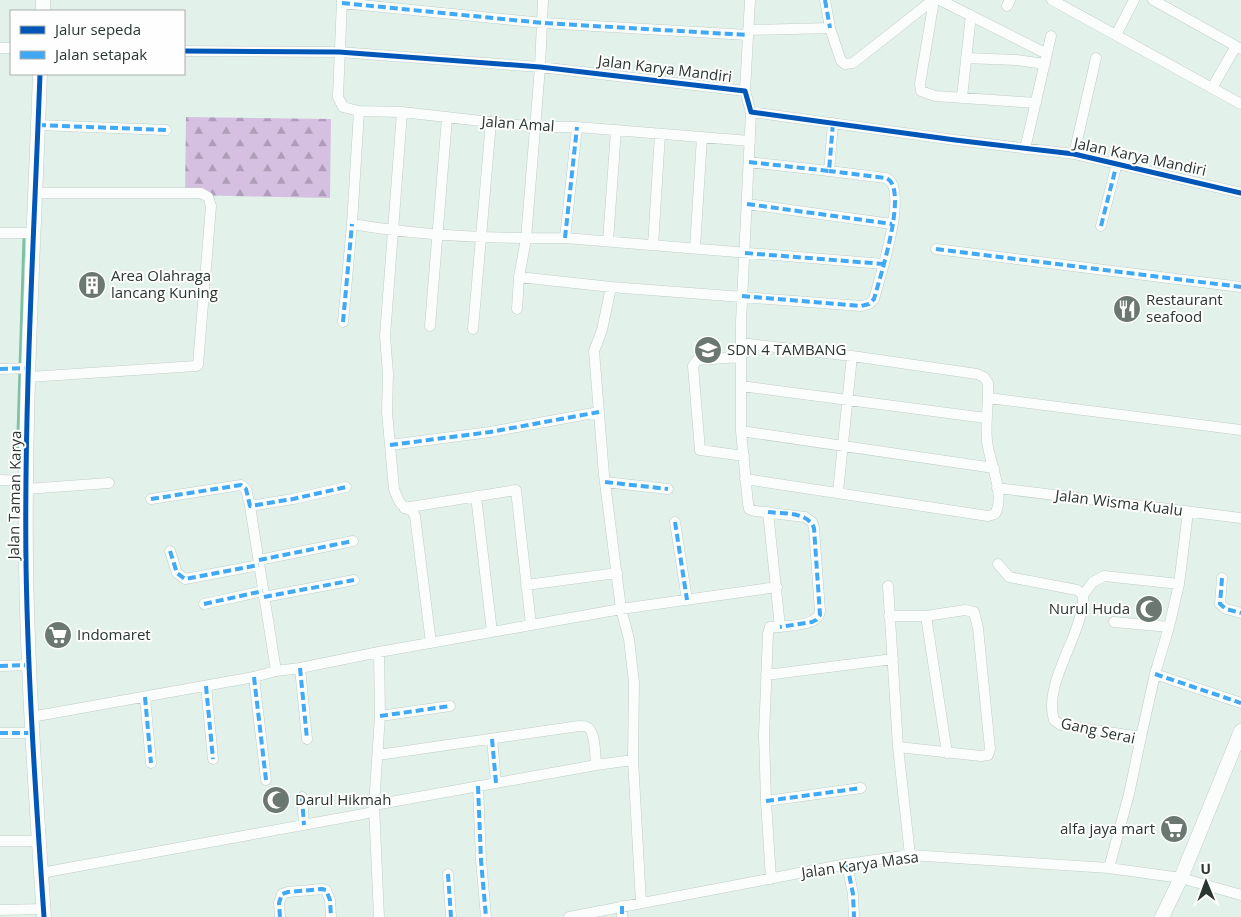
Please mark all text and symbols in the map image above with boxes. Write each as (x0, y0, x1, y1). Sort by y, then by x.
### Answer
legend (10, 10, 185, 75)
text: Jalur sepeda (53, 19, 141, 39)
text: Jalan setapak (53, 44, 147, 64)
street label: Jalan Karya Mandiri (595, 50, 733, 86)
street label: Jalan Amal (479, 110, 555, 136)
street label: Jalan Karya Mandiri (1070, 132, 1208, 180)
place label: Area Olahraga lancang Kuning (111, 265, 218, 302)
building icon: Area Olahraga lancang Kuning (77, 270, 107, 300)
place label: Restaurant seafood (1146, 289, 1223, 326)
restaurant icon: Restaurant seafood (1112, 294, 1142, 324)
school or university icon: SDN 4 TAMBANG (693, 335, 723, 365)
place label: SDN 4 TAMBANG (727, 339, 846, 359)
street label: Jalan Taman Karya (3, 430, 25, 562)
street label: Jalan Wisma Kualu (1052, 484, 1184, 520)
mosque icon: Nurul Huda (1134, 594, 1164, 624)
place label: Nurul Huda (1049, 598, 1130, 618)
supermarket icon: Indomaret (43, 620, 73, 650)
place label: Indomaret (77, 624, 151, 644)
street label: Gang Serai (1059, 712, 1137, 748)
mosque icon: Darul Hikmah (261, 785, 291, 815)
place label: Darul Hikmah (295, 789, 391, 809)
supermarket icon: alfa jaya mart (1159, 814, 1189, 844)
place label: alfa jaya mart (1060, 818, 1155, 838)
street label: Jalan Karya Masa (798, 846, 920, 882)
north arrow (1181, 857, 1231, 907)
text: U (1200, 859, 1211, 878)

